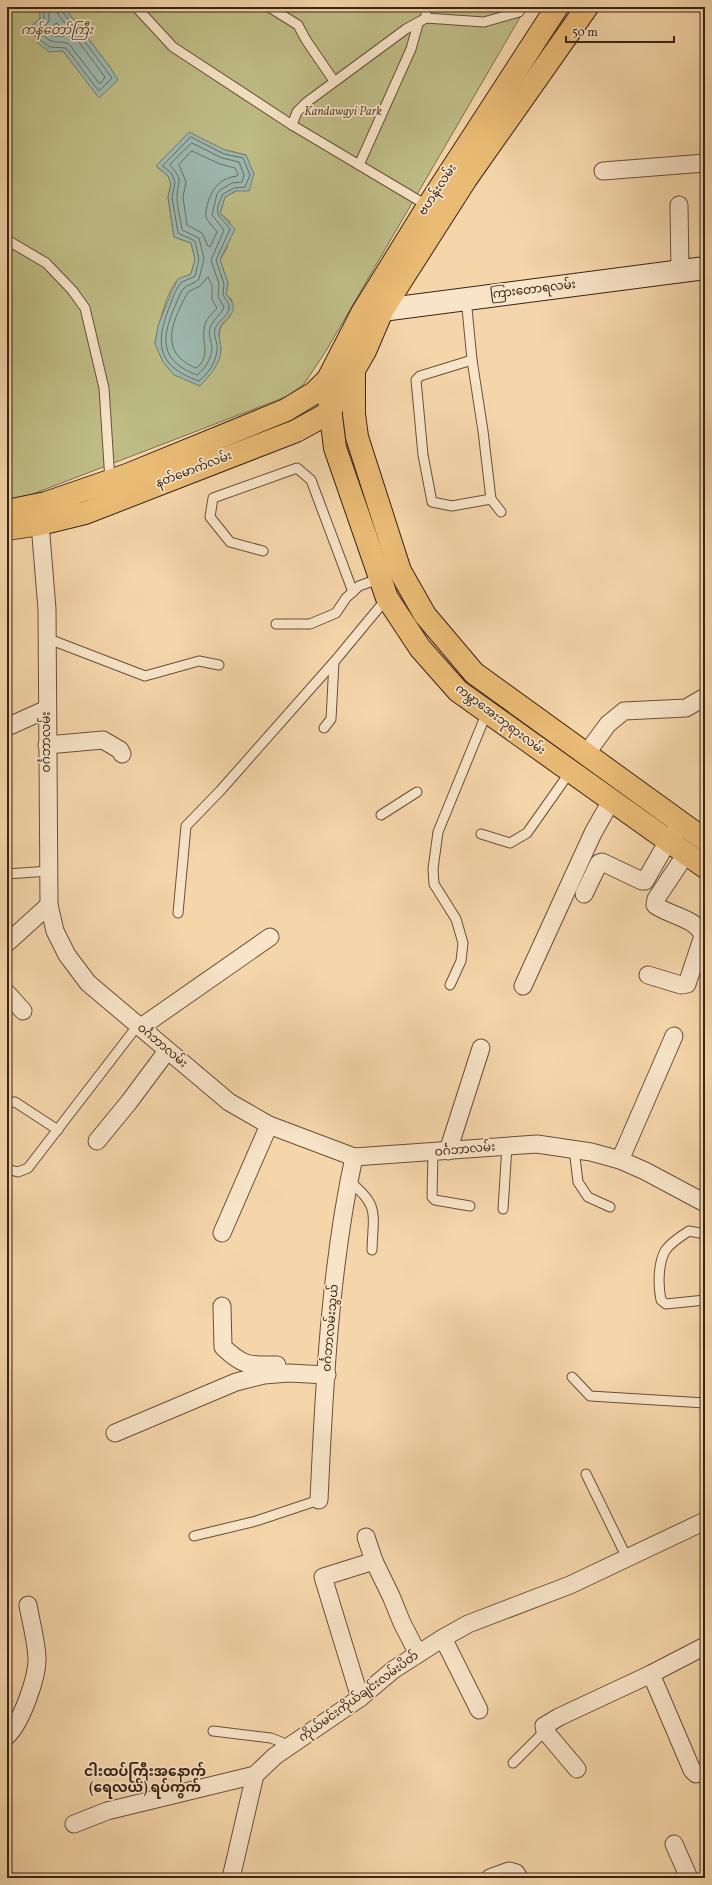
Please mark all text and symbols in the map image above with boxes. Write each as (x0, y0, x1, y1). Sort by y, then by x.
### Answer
scale bar (566, 18, 674, 44)
water label: ကန်တော်ကြီး (21, 20, 95, 41)
text: 50 m (572, 25, 598, 41)
park label: Kandawgyi Park (304, 104, 382, 120)
street label: ဗဟန်းလမ်း (414, 160, 461, 219)
street label: ကြားတောရလမ်း (489, 275, 577, 304)
street label: နတ်မောက်လမ်း (153, 446, 235, 493)
street label: ကမ္ဘာအေးဘုရားလမ်း (451, 679, 549, 760)
street label: ဝင်္ဂဘာလမ်း (37, 712, 55, 772)
street label: ဝင်္ဂဘာလမ်း (134, 1019, 192, 1072)
street label: ဝင်္ဂဘာလမ်း (434, 1137, 496, 1161)
street label: ဝင်္ဂဘာလမ်းသွယ် (317, 1283, 344, 1373)
street label: ကိုယ်မင်းကိုယ်ချင်းလမ်းပိတ် (295, 1646, 423, 1747)
district label: ငါးထပ်ကြီးအနောက် (ရေလယ်) ရပ်ကွက် (84, 1761, 206, 1799)

